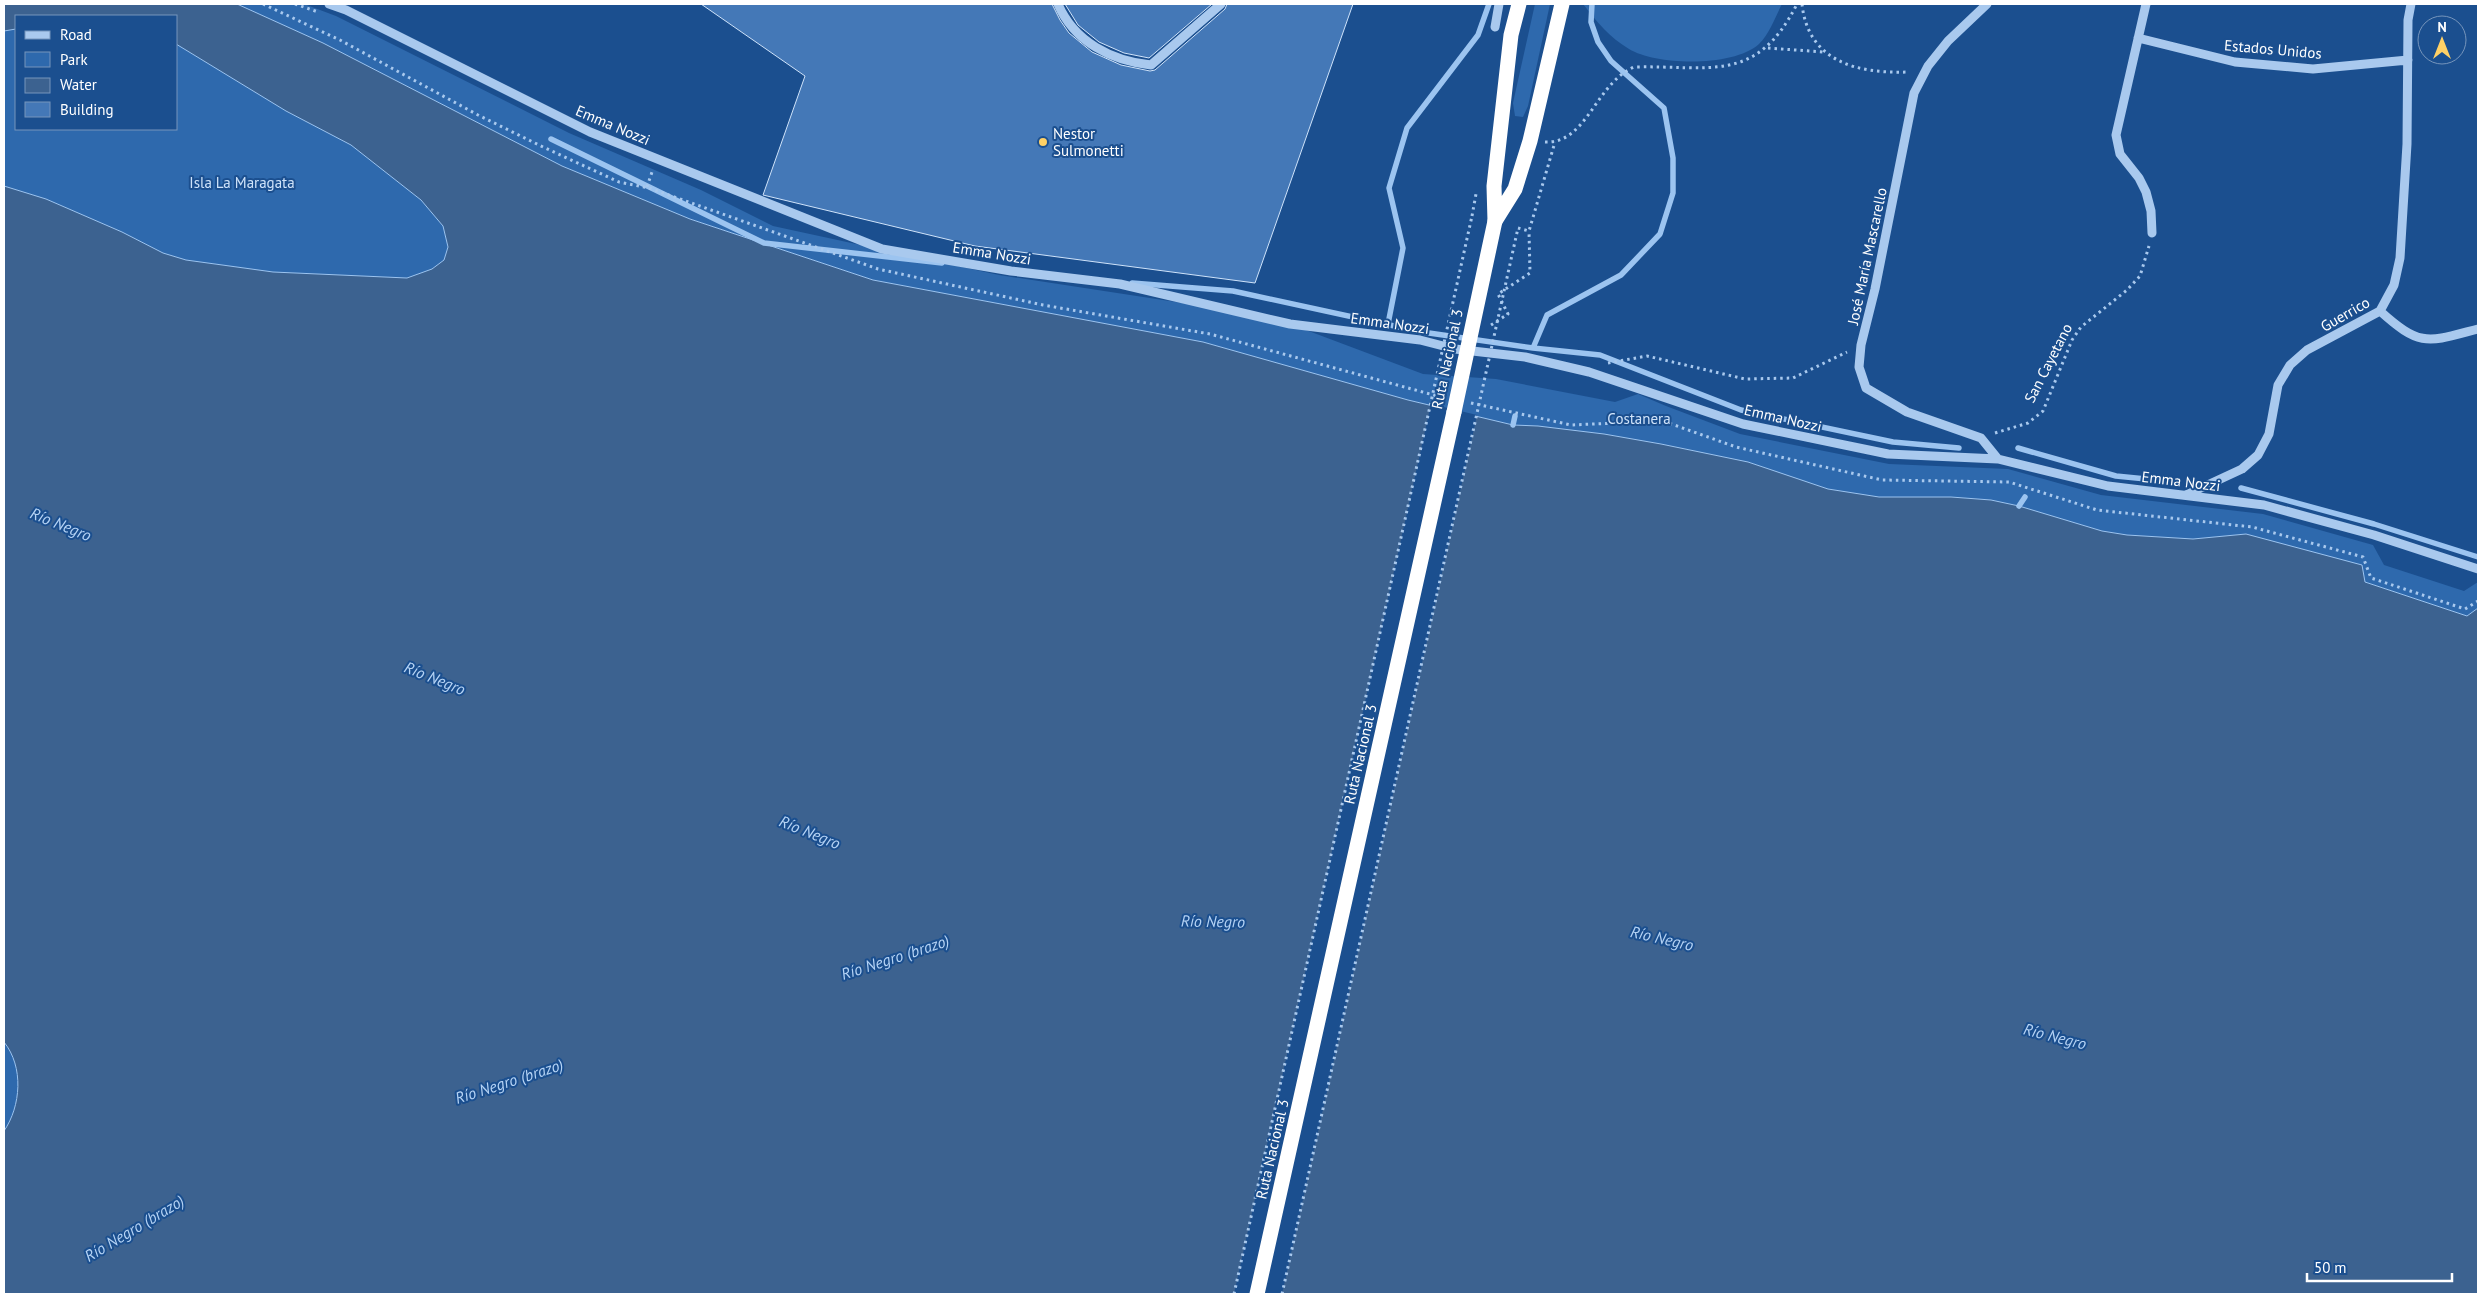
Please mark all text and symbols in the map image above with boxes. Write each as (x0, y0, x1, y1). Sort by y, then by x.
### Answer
legend (15, 15, 178, 130)
north arrow (2417, 15, 2467, 65)
text: N (2437, 18, 2447, 36)
text: Road (60, 25, 92, 44)
street label: Estados Unidos (2223, 35, 2323, 63)
text: Park (60, 50, 88, 69)
text: Water (60, 75, 97, 94)
text: Building (60, 100, 114, 119)
street label: Emma Nozzi (573, 101, 653, 149)
place label: Nestor Sulmonetti (1053, 124, 1124, 160)
marker: Nestor Sulmonetti (1037, 136, 1049, 148)
park label: Isla La Maragata (189, 173, 295, 192)
street label: José María Mascarello (1843, 186, 1891, 327)
street label: Emma Nozzi (951, 237, 1033, 269)
street label: Guerrico (2317, 292, 2373, 336)
street label: Ruta Nacional 3 (1427, 307, 1467, 411)
street label: Emma Nozzi (1349, 308, 1431, 338)
street label: San Cayetano (2020, 320, 2076, 406)
street label: Emma Nozzi (1742, 400, 1824, 436)
park label: Costanera (1607, 409, 1671, 428)
street label: Emma Nozzi (2141, 467, 2221, 495)
water label: Río Negro (27, 503, 95, 545)
water label: Río Negro (401, 657, 469, 699)
street label: Ruta Nacional 3 (1339, 702, 1381, 806)
water label: Río Negro (776, 811, 844, 853)
water label: Río Negro (1181, 910, 1245, 932)
water label: Río Negro (1628, 921, 1696, 955)
water label: Río Negro (brazo) (838, 930, 952, 984)
water label: Río Negro (2021, 1019, 2089, 1053)
water label: Río Negro (brazo) (452, 1054, 566, 1108)
street label: Ruta Nacional 3 (1251, 1097, 1293, 1201)
water label: Río Negro (brazo) (81, 1190, 187, 1266)
scale bar (2307, 1250, 2452, 1282)
text: 50 m (2314, 1258, 2347, 1277)

